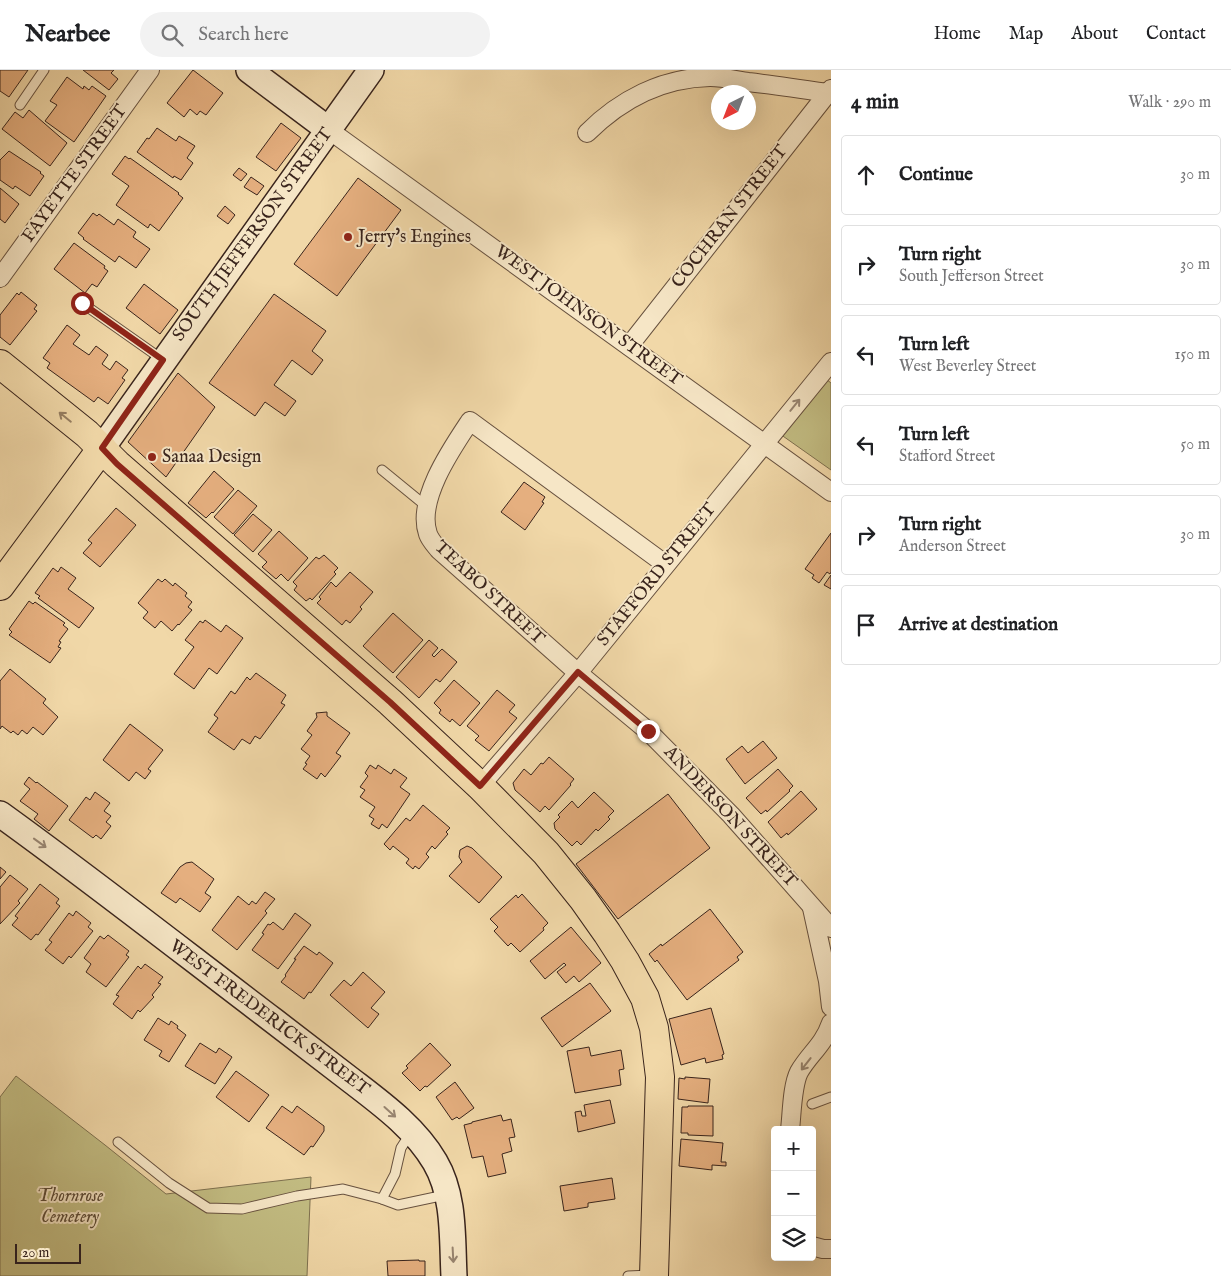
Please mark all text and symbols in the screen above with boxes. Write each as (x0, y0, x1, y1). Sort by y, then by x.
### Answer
search box (140, 12, 490, 57)
text: Nearbee (25, 19, 110, 50)
icon: search (158, 21, 186, 49)
text: Search here (198, 23, 289, 47)
text: Home (934, 23, 981, 46)
text: Map (1009, 23, 1043, 46)
text: About (1071, 23, 1118, 46)
text: Contact (1146, 23, 1206, 46)
north arrow (711, 85, 756, 130)
text: 4 min (851, 89, 899, 116)
text: Walk · 290 m (1128, 93, 1211, 113)
street label: FAYETTE STREET (17, 101, 133, 247)
street label: SOUTH JEFFERSON STREET (168, 124, 338, 346)
street label: COCHRAN STREET (667, 141, 793, 293)
icon: ahead (852, 161, 880, 189)
text: Continue (899, 163, 973, 187)
text: 30 m (1180, 165, 1210, 185)
place label: Jerry's Engines (356, 226, 471, 249)
marker: Jerry's Engines (342, 231, 354, 243)
street label: WEST JOHNSON STREET (490, 240, 686, 392)
text: Turn right (899, 243, 981, 267)
icon: right (852, 251, 880, 279)
text: 30 m (1180, 255, 1210, 275)
text: South Jefferson Street (899, 267, 1044, 287)
route start (71, 292, 94, 315)
text: Turn left (899, 333, 970, 357)
icon: left (852, 341, 880, 369)
text: 150 m (1175, 345, 1210, 365)
text: West Beverley Street (899, 357, 1036, 377)
one-way arrow (790, 399, 801, 412)
one-way arrow (59, 411, 72, 422)
text: Turn left (899, 423, 970, 447)
icon: left (852, 431, 880, 459)
text: 50 m (1181, 435, 1210, 455)
place label: Sanaa Design (162, 446, 262, 469)
text: Stafford Street (899, 447, 995, 467)
marker: Sanaa Design (146, 451, 158, 463)
street label: STAFFORD STREET (592, 499, 722, 651)
text: Turn right (899, 513, 981, 537)
icon: right (852, 521, 880, 549)
text: 30 m (1180, 525, 1210, 545)
street label: TEABO STREET (429, 536, 549, 650)
text: Anderson Street (899, 537, 1006, 557)
icon: arrive (852, 611, 880, 639)
text: Arrive at destination (899, 613, 1058, 637)
route end (637, 720, 660, 743)
street label: ANDERSON STREET (658, 741, 802, 893)
one-way arrow (32, 838, 46, 848)
street label: WEST FREDERICK STREET (164, 935, 374, 1101)
one-way arrow (800, 1057, 811, 1070)
one-way arrow (384, 1107, 397, 1118)
map controls (771, 1126, 816, 1261)
button: + (771, 1126, 816, 1171)
button: − (771, 1171, 816, 1216)
park label: Thornrose Cemetery (37, 1185, 103, 1229)
button: layers (771, 1216, 816, 1261)
scale bar (15, 1241, 81, 1264)
text: 20 m (22, 1244, 49, 1262)
one-way arrow (448, 1246, 457, 1262)

